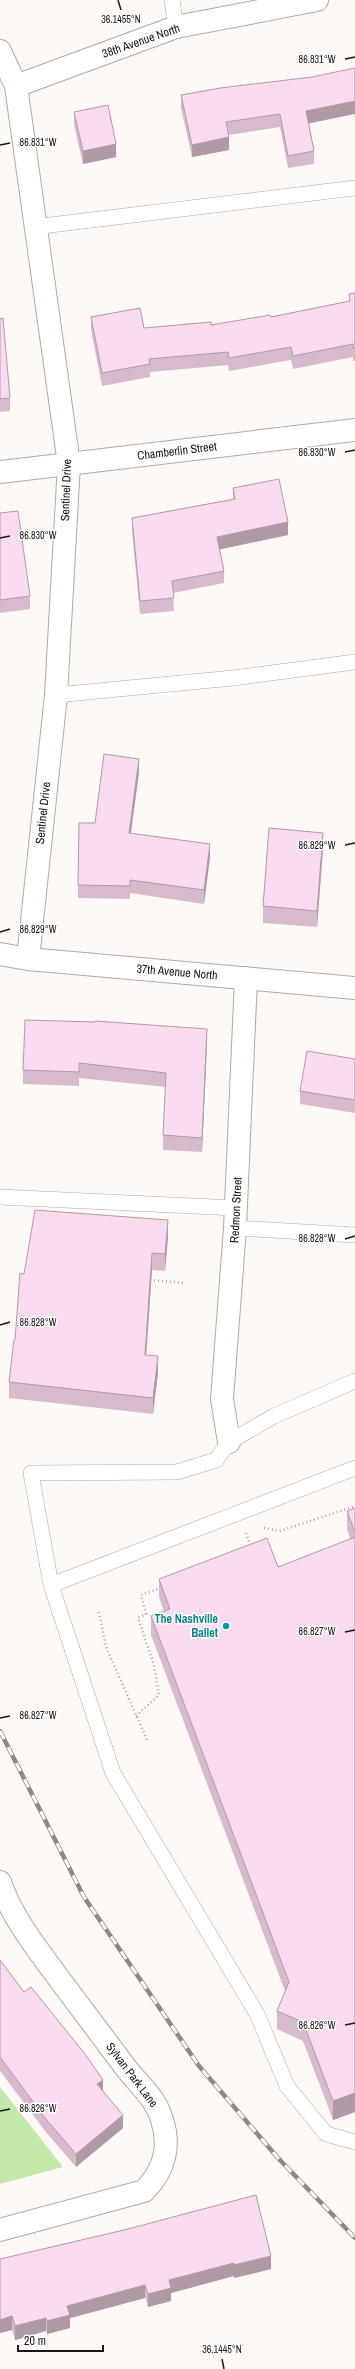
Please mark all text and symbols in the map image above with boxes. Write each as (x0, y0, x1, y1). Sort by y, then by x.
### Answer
text: 36.1455°N (101, 13, 141, 26)
street label: 38th Avenue North (100, 20, 182, 62)
text: 86.831°W (299, 53, 336, 66)
text: 86.831°W (20, 136, 57, 149)
street label: Chamberlin Street (136, 438, 218, 464)
text: 86.830°W (299, 446, 336, 459)
street label: Sentinel Drive (57, 459, 75, 521)
text: 86.830°W (20, 529, 57, 542)
street label: Sentinel Drive (32, 781, 54, 845)
text: 86.829°W (299, 839, 336, 852)
text: 86.829°W (20, 923, 57, 936)
street label: 37th Avenue North (136, 960, 218, 984)
street label: Redmon Street (226, 1176, 246, 1243)
text: 86.828°W (299, 1232, 336, 1245)
text: 86.828°W (20, 1316, 57, 1329)
place label: The Nashville Ballet (155, 1611, 219, 1641)
marker: The Nashville Ballet (221, 1621, 231, 1631)
text: 86.827°W (299, 1625, 336, 1638)
text: 86.827°W (20, 1709, 57, 1722)
text: 86.826°W (299, 2019, 336, 2032)
street label: Sylvan Park Lane (102, 2039, 162, 2111)
text: 86.826°W (20, 2102, 57, 2115)
scale bar (18, 2327, 103, 2353)
text: 20 m (24, 2333, 46, 2349)
text: 36.1445°N (202, 2343, 242, 2356)

